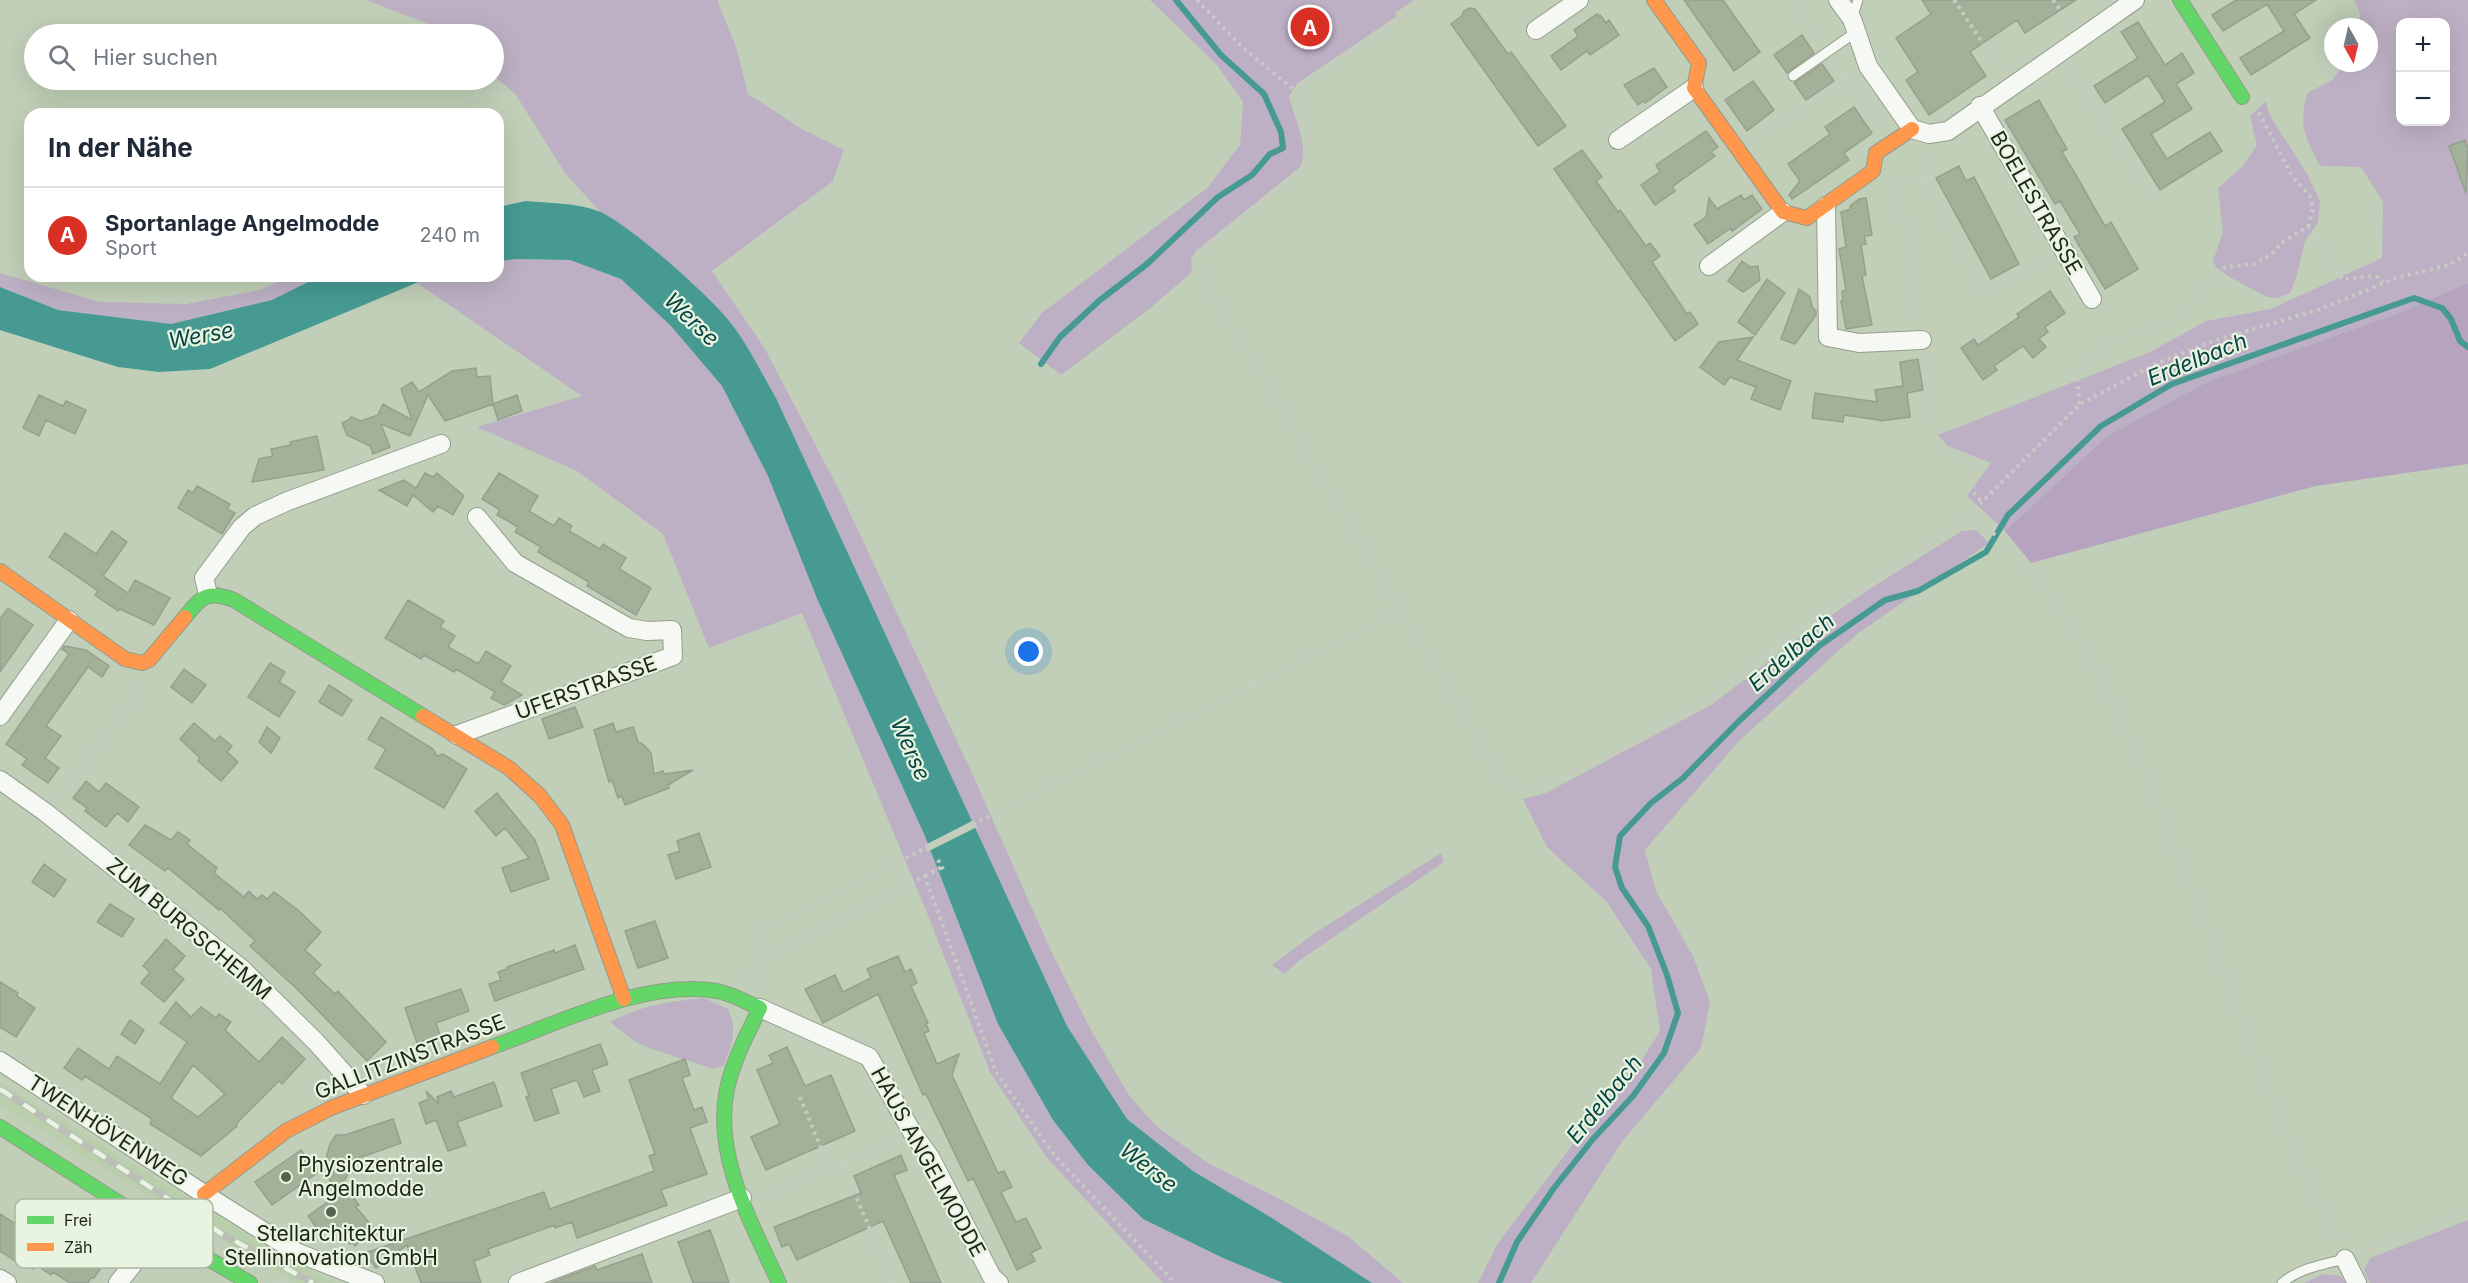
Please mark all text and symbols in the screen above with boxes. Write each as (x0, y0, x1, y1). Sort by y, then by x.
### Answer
pin: A (1290, 4, 1330, 50)
north arrow (2324, 18, 2378, 72)
map controls (2396, 18, 2450, 126)
button: + (2396, 18, 2450, 72)
search box (24, 24, 504, 90)
icon: search (45, 41, 78, 74)
text: Hier suchen (93, 44, 218, 70)
button: − (2396, 72, 2450, 126)
street label: BOELESTRASSE (1985, 127, 2088, 279)
text: In der Nähe (48, 132, 193, 163)
text: Sportanlage Angelmodde (105, 210, 379, 236)
text: A (60, 223, 75, 247)
text: 240 m (419, 223, 480, 247)
text: Sport (105, 236, 156, 260)
water label: Werse (659, 287, 725, 351)
water label: Werse (166, 316, 236, 354)
water label: Erdelbach (2143, 327, 2251, 391)
water label: Erdelbach (1743, 608, 1839, 696)
your location (1014, 637, 1043, 666)
street label: UFERSTRASSE (512, 650, 660, 725)
water label: Werse (886, 714, 936, 784)
street label: ZUM BURGSCHEMM (102, 852, 277, 1005)
street label: GALLITZINSTRASSE (311, 1009, 509, 1104)
water label: Erdelbach (1561, 1050, 1647, 1148)
street label: HAUS ANGELMODDE (866, 1062, 991, 1261)
street label: TWENHÖVENWEG (24, 1070, 193, 1192)
water label: Werse (1115, 1137, 1183, 1197)
place label: Physiozentrale Angelmodde (298, 1152, 444, 1201)
marker: Physiozentrale Angelmodde (279, 1170, 293, 1184)
legend (15, 1199, 213, 1268)
marker: Stellarchitektur Stellinnovation GmbH (324, 1205, 338, 1219)
text: Frei (64, 1210, 92, 1230)
place label: Stellarchitektur Stellinnovation GmbH (224, 1221, 438, 1270)
text: Zäh (64, 1237, 93, 1257)

